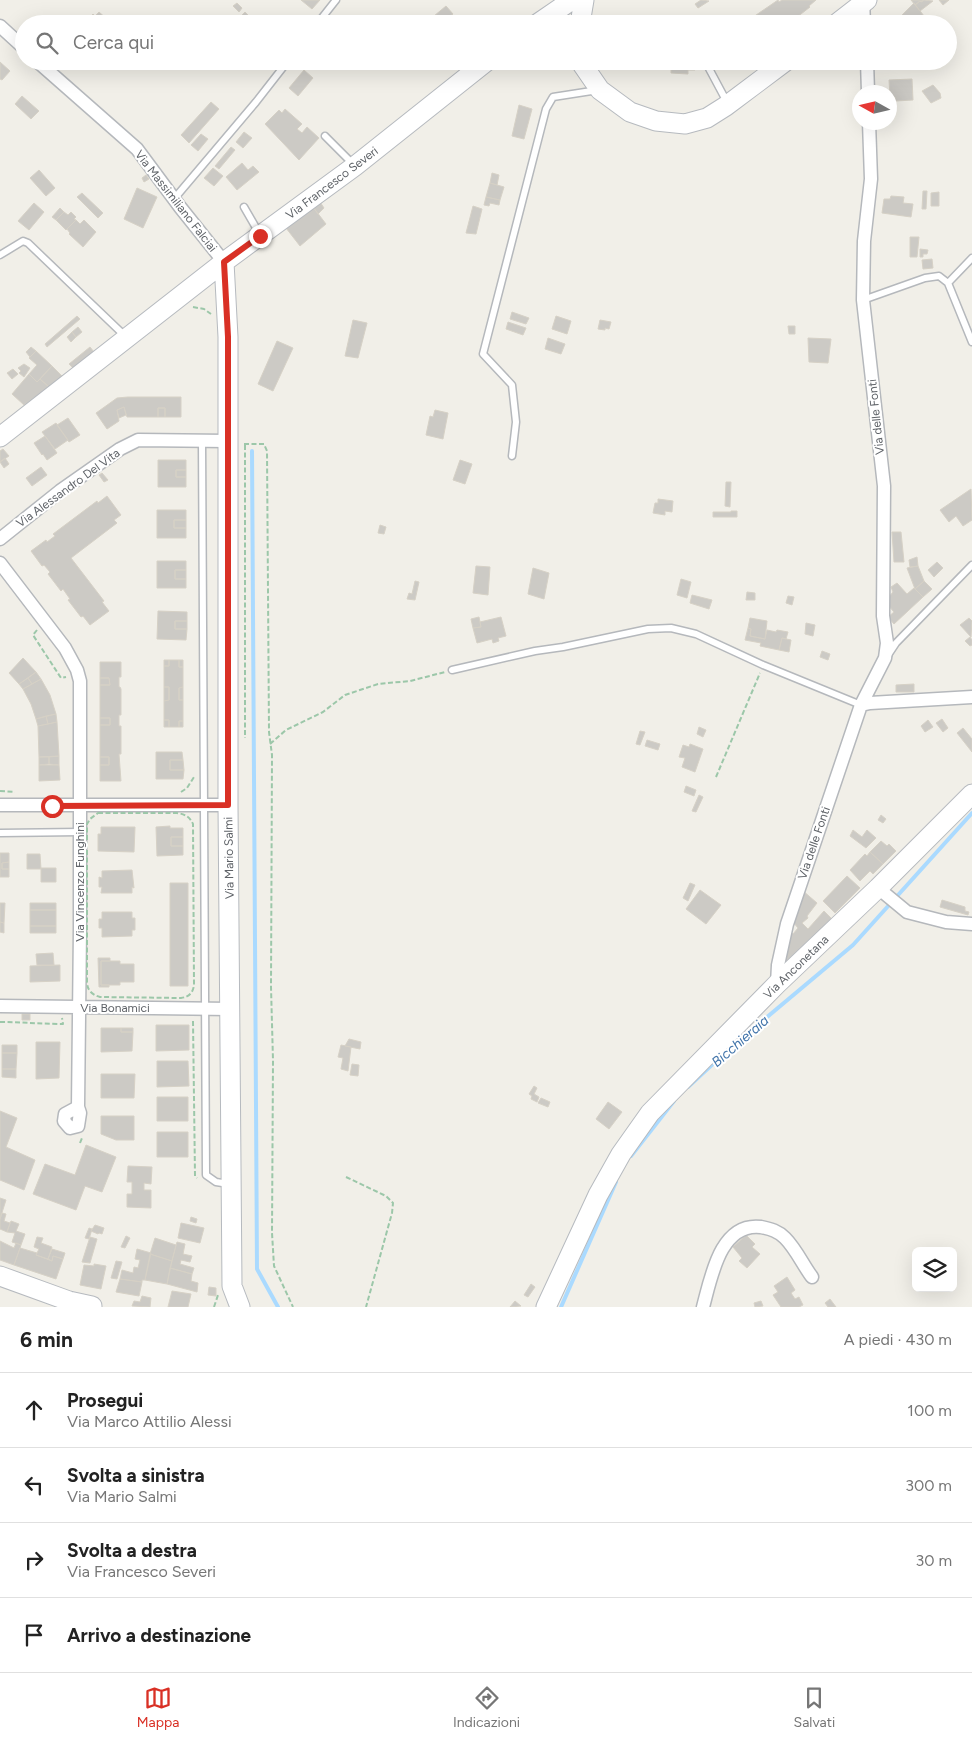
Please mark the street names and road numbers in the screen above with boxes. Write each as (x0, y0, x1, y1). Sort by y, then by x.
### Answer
street label: Via Francesco Severi (283, 144, 381, 222)
street label: Via Massimiliano Falciai (132, 147, 220, 255)
street label: Via delle Fonti (865, 378, 887, 456)
street label: Via Alessandro Del Vita (13, 446, 123, 530)
street label: Via delle Fonti (795, 805, 833, 881)
street label: Via Mario Salmi (221, 817, 237, 899)
street label: Via Vincenzo Funghini (73, 822, 87, 942)
street label: Via Anconetana (761, 932, 831, 1002)
street label: Via Bonamici (80, 1001, 150, 1015)

